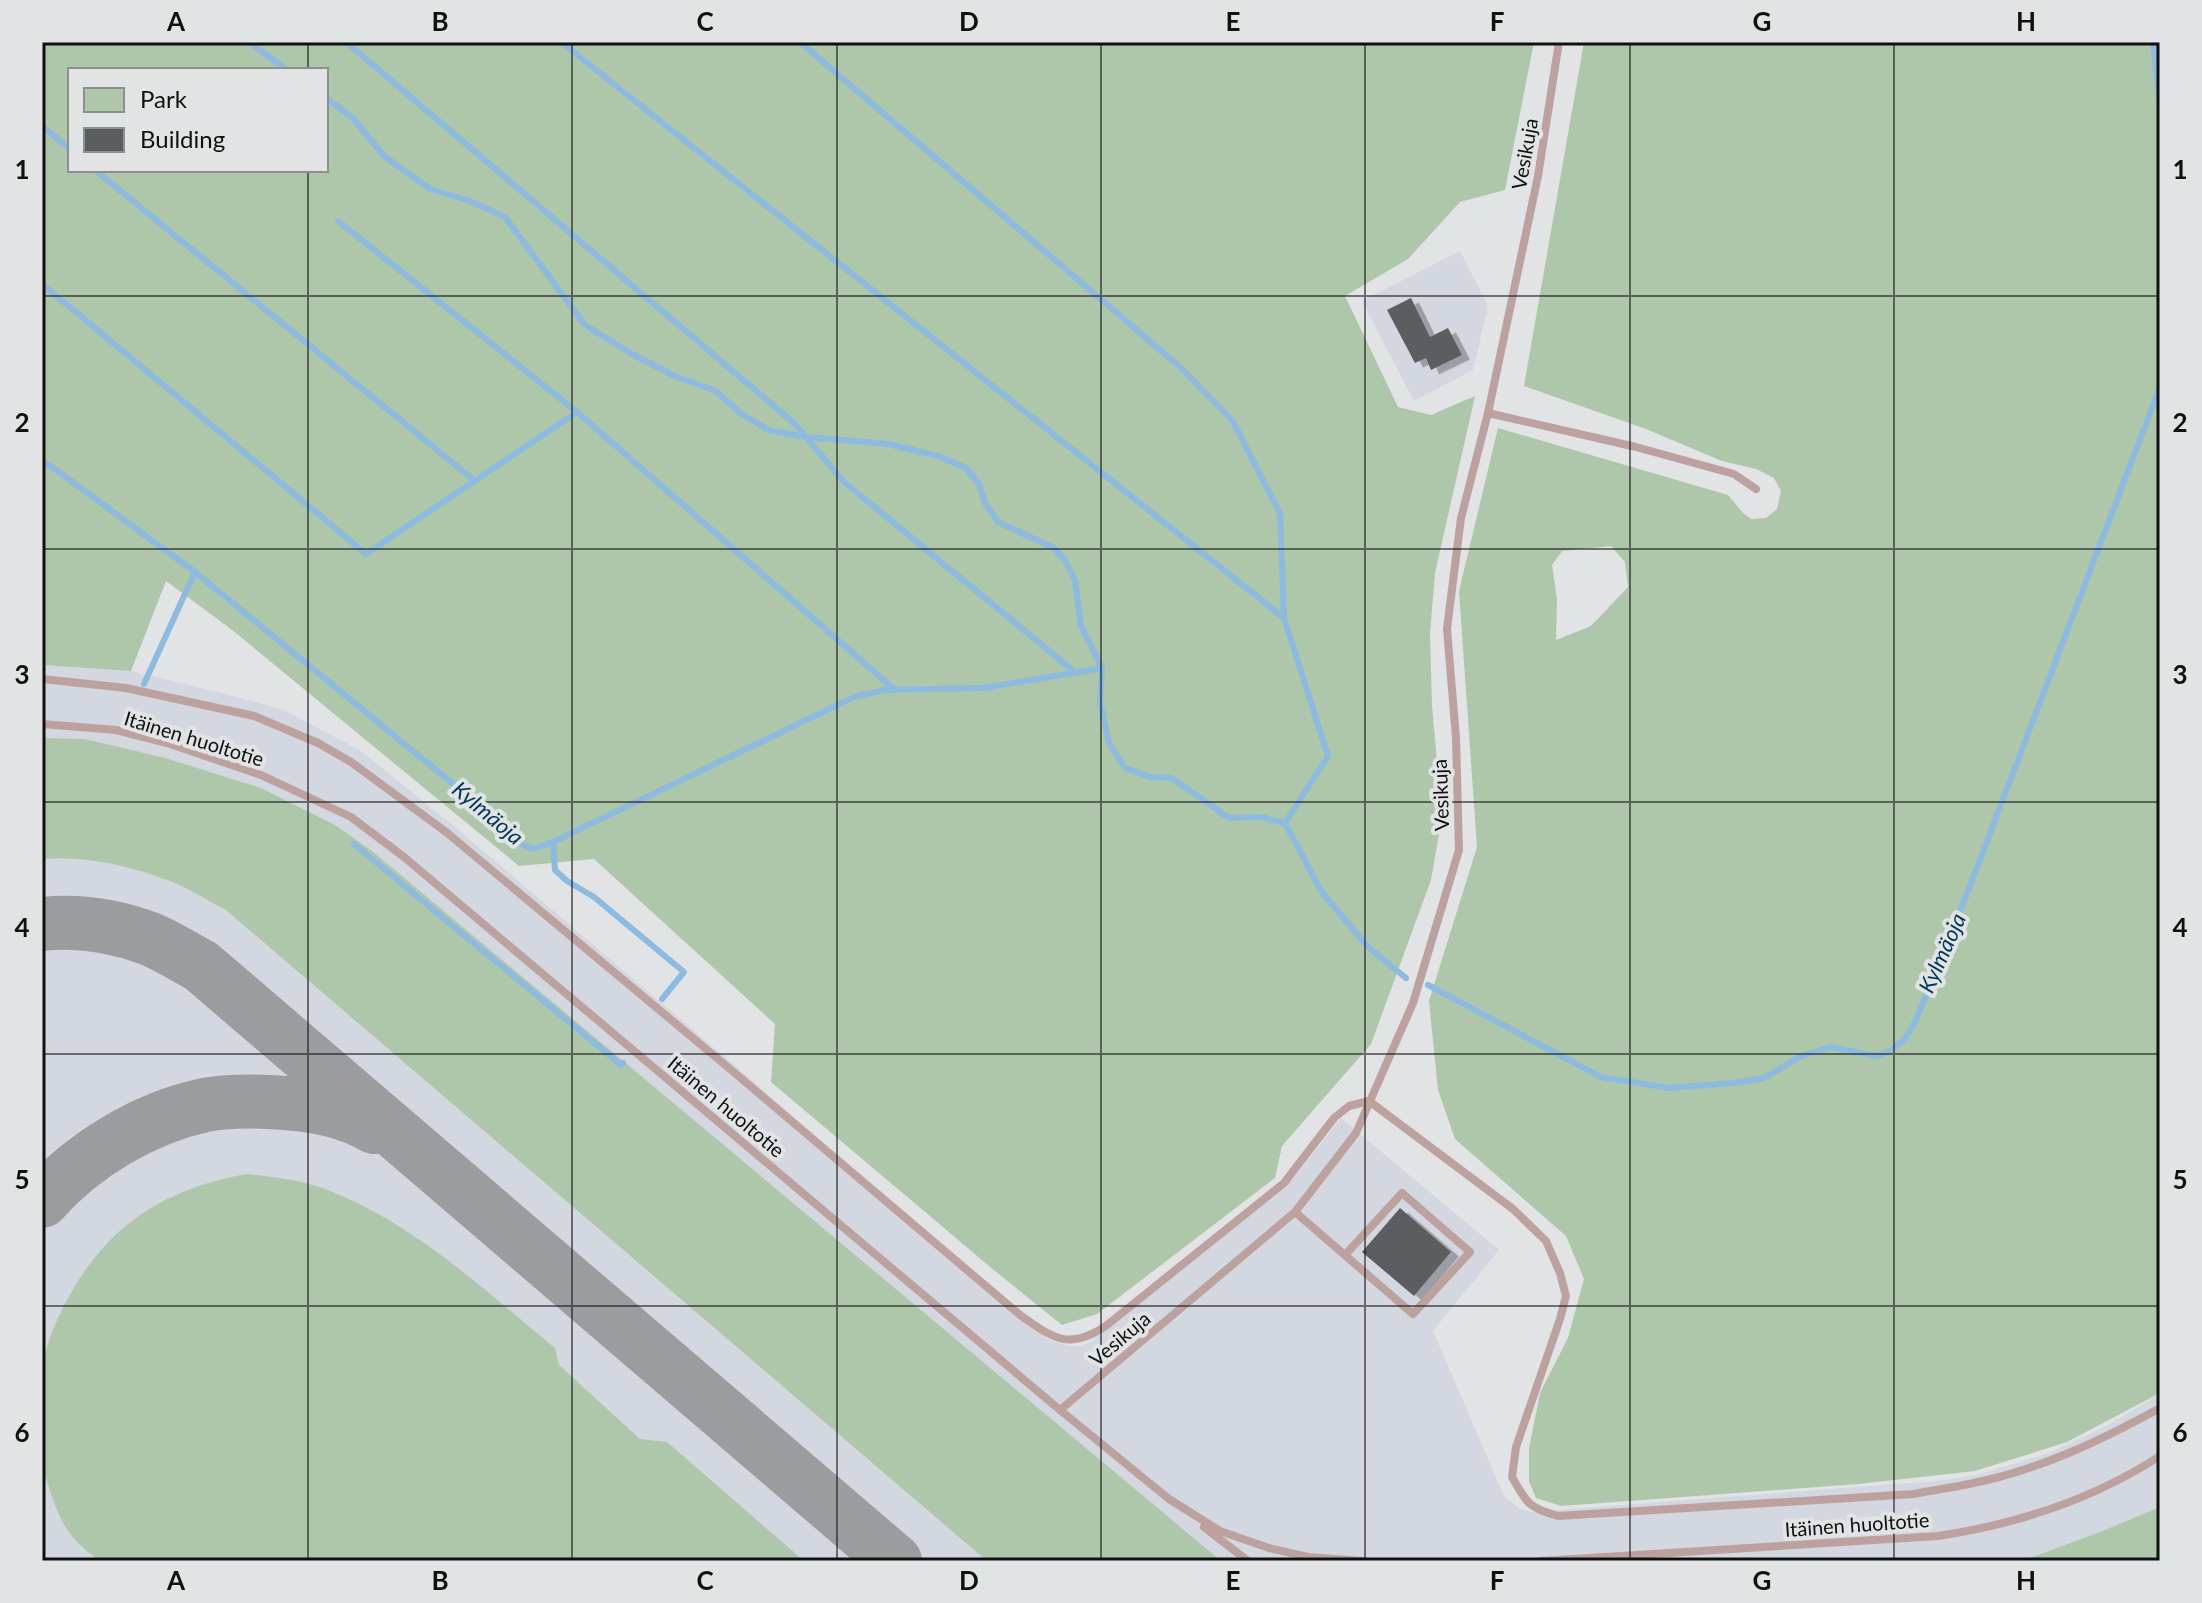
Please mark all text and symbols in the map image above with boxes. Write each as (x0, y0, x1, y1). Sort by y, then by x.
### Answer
text: A (166, 5, 186, 37)
text: B (431, 5, 449, 37)
text: C (696, 5, 714, 37)
text: D (959, 5, 979, 37)
text: E (1226, 5, 1240, 37)
text: F (1490, 5, 1504, 37)
text: G (1753, 5, 1771, 37)
text: H (2016, 5, 2036, 37)
legend (68, 68, 328, 172)
text: Park (140, 84, 188, 113)
street label: Vesikuja (1506, 116, 1542, 191)
text: Building (140, 124, 225, 153)
text: 1 (14, 153, 30, 185)
text: 1 (2172, 153, 2188, 185)
text: 2 (14, 406, 30, 438)
text: 2 (2172, 406, 2188, 438)
text: 3 (14, 658, 30, 690)
text: 3 (2172, 658, 2188, 690)
street label: Itäinen huoltotie (122, 705, 267, 771)
street label: Vesikuja (1427, 759, 1453, 831)
water label: Kylmäoja (447, 775, 529, 850)
water label: Kylmäoja (1912, 909, 1971, 997)
text: 4 (14, 911, 30, 943)
text: 4 (2172, 911, 2188, 943)
street label: Itäinen huoltotie (663, 1051, 790, 1162)
text: 5 (14, 1163, 30, 1195)
text: 5 (2172, 1163, 2188, 1195)
street label: Vesikuja (1084, 1306, 1155, 1371)
text: 6 (14, 1416, 30, 1448)
text: 6 (2172, 1416, 2188, 1448)
street label: Itäinen huoltotie (1784, 1507, 1930, 1541)
text: A (166, 1564, 186, 1596)
text: B (431, 1564, 449, 1596)
text: C (696, 1564, 714, 1596)
text: D (959, 1564, 979, 1596)
text: E (1226, 1564, 1240, 1596)
text: F (1490, 1564, 1504, 1596)
text: G (1753, 1564, 1771, 1596)
text: H (2016, 1564, 2036, 1596)

